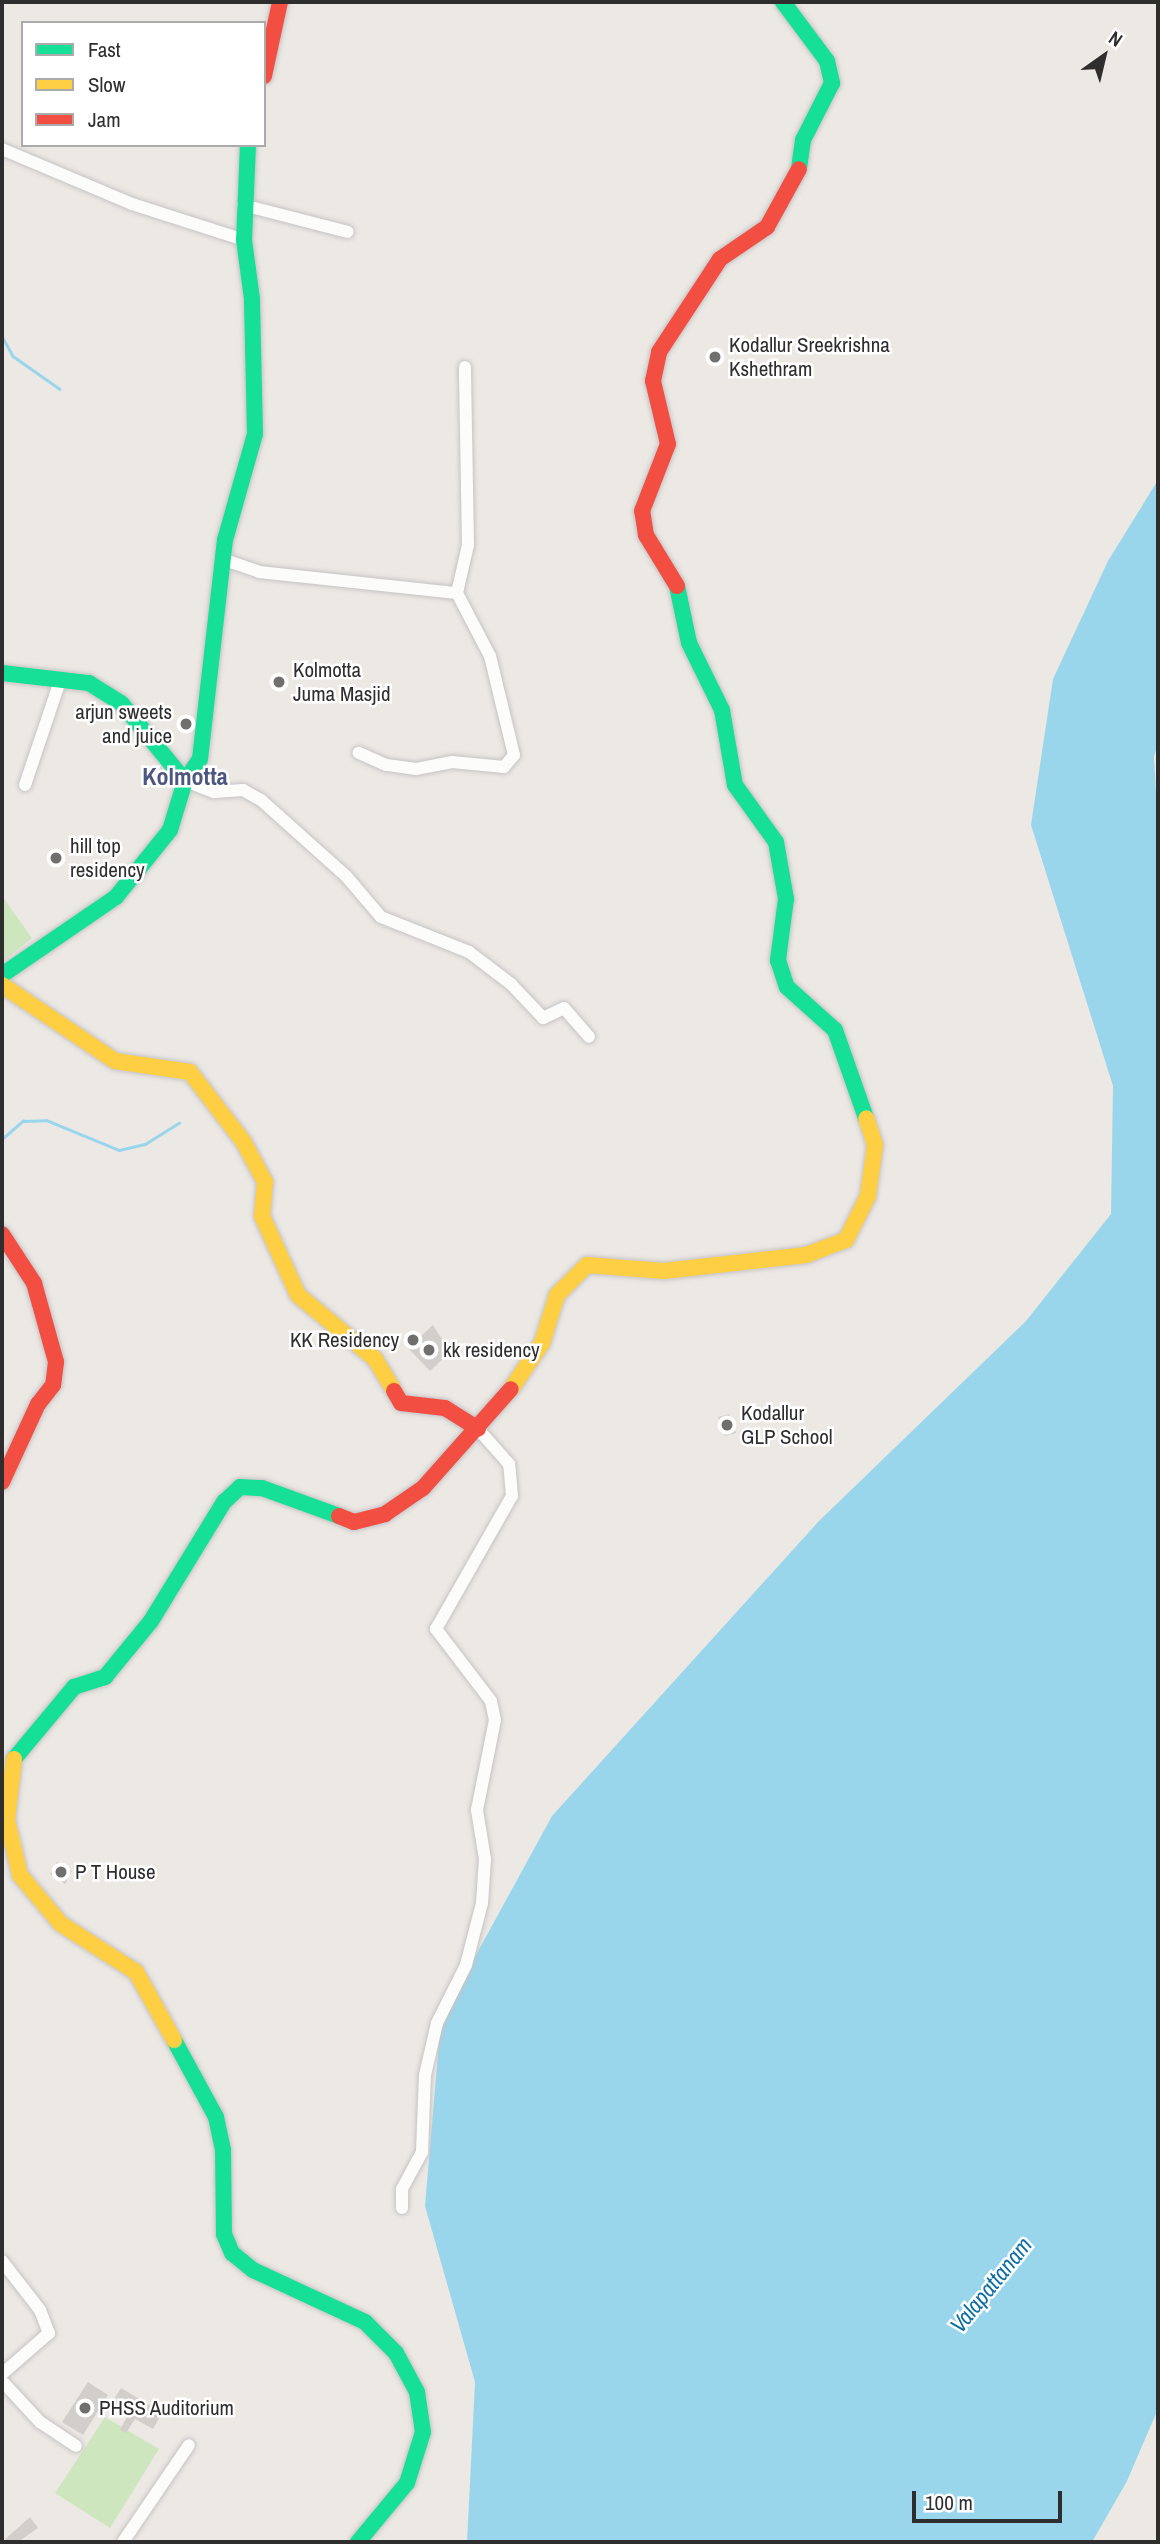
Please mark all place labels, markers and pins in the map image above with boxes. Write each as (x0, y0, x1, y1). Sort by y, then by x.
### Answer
place label: Kodallur Sreekrishna Kshethram (729, 332, 890, 382)
marker: Kodallur Sreekrishna Kshethram (707, 349, 723, 365)
place label: Kolmotta Juma Masjid (293, 657, 391, 707)
marker: Kolmotta Juma Masjid (271, 674, 287, 690)
place label: arjun sweets and juice (75, 699, 172, 749)
marker: arjun sweets and juice (178, 716, 194, 732)
place label: hill top residency (70, 833, 145, 883)
marker: hill top residency (48, 850, 64, 866)
place label: KK Residency (290, 1327, 399, 1353)
marker: KK Residency (405, 1332, 421, 1348)
place label: kk residency (443, 1337, 540, 1363)
marker: kk residency (421, 1342, 437, 1358)
place label: Kodallur GLP School (741, 1400, 833, 1450)
marker: Kodallur GLP School (719, 1417, 735, 1433)
place label: P T House (75, 1859, 156, 1885)
marker: P T House (53, 1864, 69, 1880)
place label: PHSS Auditorium (99, 2395, 235, 2421)
marker: PHSS Auditorium (77, 2400, 93, 2416)

